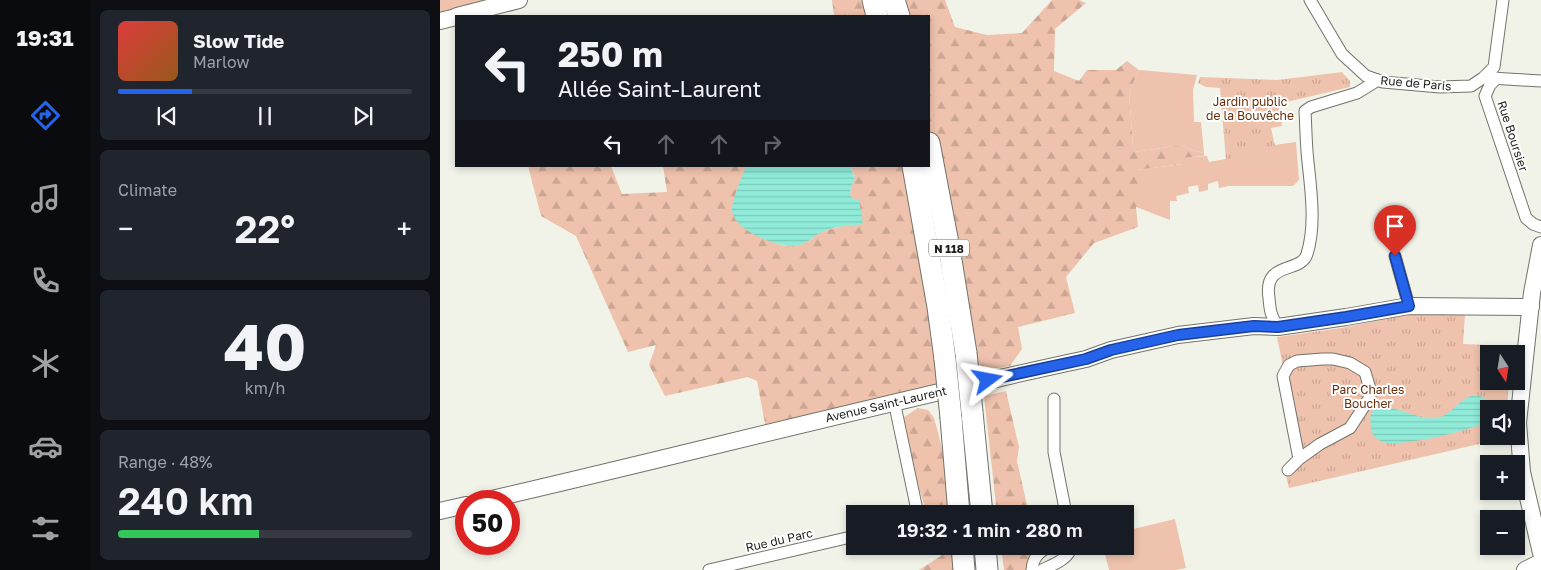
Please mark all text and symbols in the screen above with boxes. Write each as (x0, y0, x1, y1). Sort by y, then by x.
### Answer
text: 19:31 (16, 24, 74, 51)
text: Slow Tide (193, 29, 284, 52)
text: 250 m (558, 33, 663, 75)
icon: left (475, 35, 540, 100)
text: Marlow (193, 52, 249, 72)
street label: Rue de Paris (1380, 72, 1452, 94)
text: Allée Saint-Laurent (558, 75, 761, 102)
park label: Jardin public de la Bouvêche (1206, 94, 1294, 123)
icon: directions (28, 98, 63, 133)
street label: Rue Boursier (1495, 99, 1532, 174)
icon: previous (153, 102, 181, 130)
icon: pause (251, 102, 279, 130)
icon: next (349, 102, 377, 130)
icon: left (599, 130, 627, 158)
icon: ahead (652, 130, 680, 158)
icon: ahead (705, 130, 733, 158)
icon: right (758, 130, 786, 158)
text: Climate (118, 180, 177, 200)
icon: music (28, 181, 63, 216)
pin (1374, 205, 1416, 256)
text: 22° (235, 206, 295, 251)
text: − (118, 212, 133, 245)
text: + (397, 212, 412, 245)
icon: arrive (1381, 212, 1409, 240)
road number: N 118 (929, 240, 969, 256)
icon: phone (28, 263, 63, 298)
text: 40 (224, 306, 306, 384)
north arrow (1480, 345, 1525, 390)
map controls (1480, 345, 1525, 555)
icon: climate (28, 346, 63, 381)
position arrow (961, 353, 1013, 405)
text: km/h (245, 378, 285, 398)
park label: Parc Charles Boucher (1332, 382, 1404, 411)
street label: Avenue Saint-Laurent (824, 383, 948, 425)
button: sound (1480, 400, 1525, 445)
icon: car (28, 429, 63, 464)
text: Range · 48% (118, 452, 212, 472)
button: + (1480, 455, 1525, 500)
text: 240 km (118, 478, 254, 523)
speed limit sign: 50 (455, 490, 520, 555)
button: − (1480, 510, 1525, 555)
icon: filters (28, 511, 63, 546)
text: 19:32 · 1 min · 280 m (897, 518, 1083, 541)
street label: Rue du Parc (744, 525, 814, 555)

